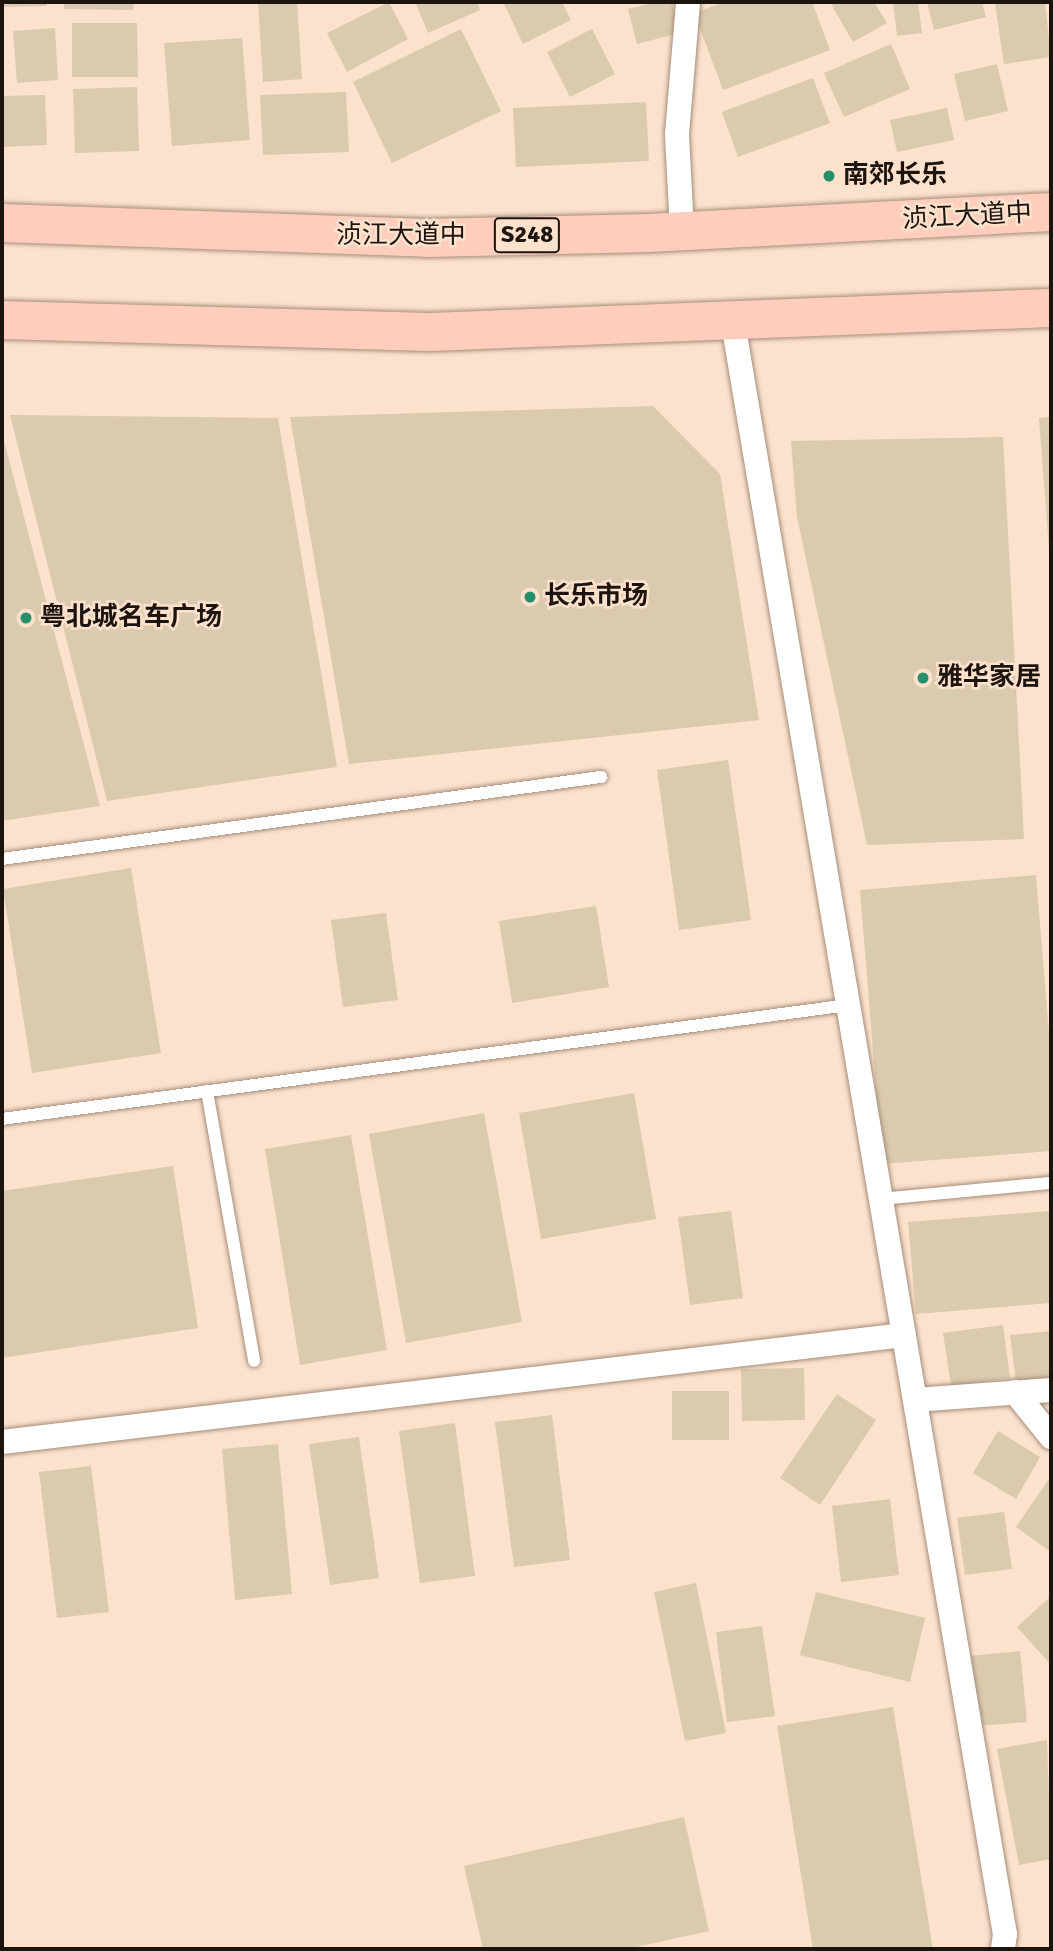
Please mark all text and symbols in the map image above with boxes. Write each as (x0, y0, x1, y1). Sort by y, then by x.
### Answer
place label: 南郊长乐 (843, 160, 947, 192)
marker: 南郊长乐 (821, 168, 837, 184)
street label: 浈江大道中 (901, 198, 1033, 236)
road number: S248 (494, 214, 560, 256)
street label: 浈江大道中 (336, 220, 466, 252)
place label: 长乐市场 (544, 581, 648, 613)
marker: 长乐市场 (522, 589, 538, 605)
place label: 粤北城名车广场 (40, 602, 222, 634)
marker: 粤北城名车广场 (18, 610, 34, 626)
place label: 雅华家居 (937, 662, 1041, 694)
marker: 雅华家居 (915, 670, 931, 686)

